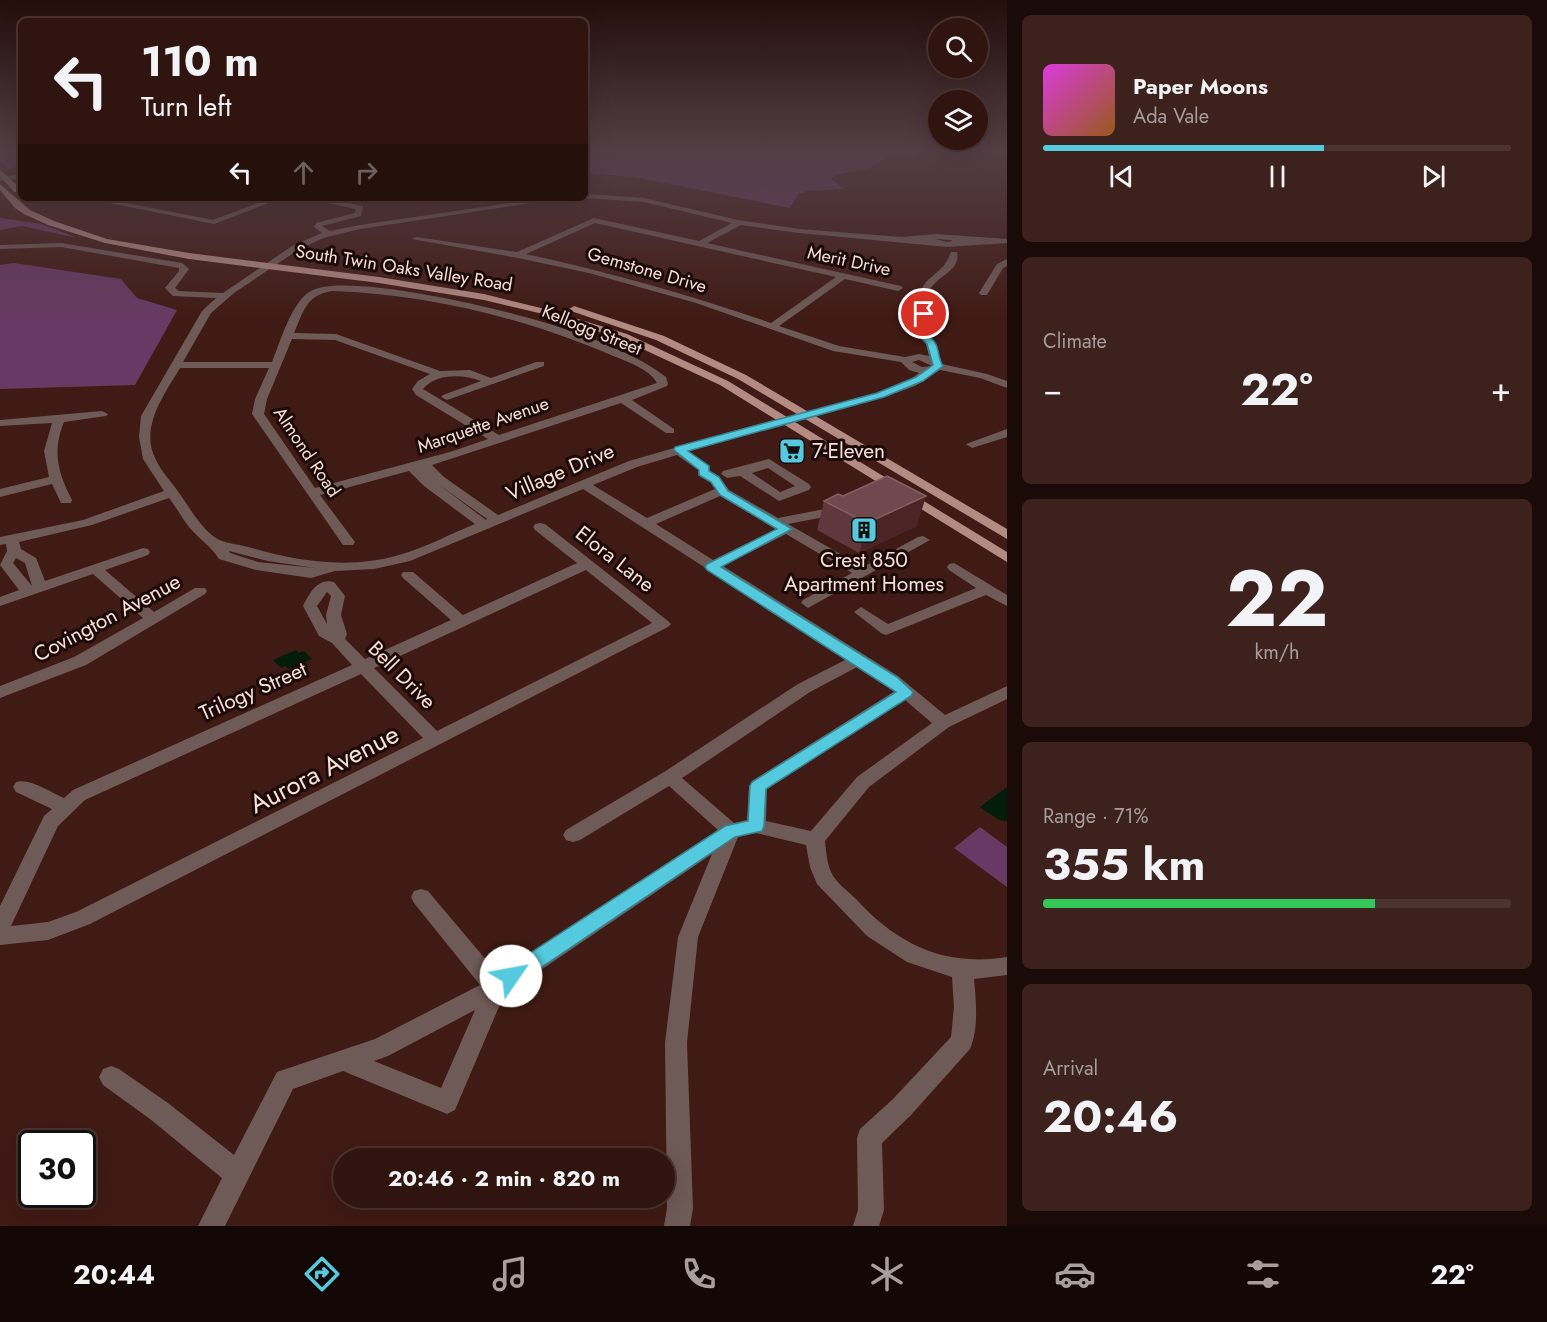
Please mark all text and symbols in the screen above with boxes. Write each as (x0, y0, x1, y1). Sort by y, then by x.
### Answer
map controls (928, 18, 988, 150)
button: search (928, 18, 988, 78)
text: 110 m (141, 31, 259, 92)
icon: left (42, 42, 120, 120)
text: Paper Moons (1133, 70, 1268, 102)
text: Turn left (141, 87, 231, 126)
button: layers (928, 90, 988, 150)
text: Ada Vale (1133, 102, 1209, 131)
icon: left (224, 156, 257, 189)
icon: ahead (287, 156, 320, 189)
icon: right (350, 156, 383, 189)
icon: previous (1105, 160, 1138, 193)
icon: pause (1261, 160, 1294, 193)
icon: next (1417, 160, 1450, 193)
street label: South Twin Oaks Valley Road (294, 238, 514, 298)
street label: Merit Drive (805, 240, 893, 282)
street label: Gemstone Drive (584, 241, 710, 299)
pin (898, 288, 949, 339)
icon: arrive (907, 297, 940, 330)
street label: Kellogg Street (538, 298, 647, 362)
text: Climate (1043, 327, 1107, 356)
text: 22° (1240, 357, 1313, 422)
text: − (1043, 366, 1062, 413)
text: + (1491, 366, 1511, 413)
street label: Marquette Avenue (414, 390, 552, 460)
street label: Almond Road (267, 402, 347, 502)
street label: Village Drive (501, 436, 619, 508)
supermarket icon: 7-Eleven (777, 436, 807, 466)
place label: 7-Eleven (812, 436, 885, 466)
building icon: Crest 850 Apartment Homes (849, 515, 879, 545)
street label: Elora Lane (569, 519, 661, 600)
text: 22 (1226, 543, 1328, 655)
place label: Crest 850 Apartment Homes (784, 545, 944, 599)
street label: Covington Avenue (28, 567, 186, 669)
street label: Bell Drive (361, 634, 443, 716)
text: km/h (1254, 638, 1300, 667)
street label: Trilogy Street (195, 654, 311, 728)
street label: Aurora Avenue (243, 715, 405, 823)
text: Range · 71% (1043, 802, 1149, 831)
text: 355 km (1043, 832, 1205, 897)
position arrow (479, 944, 543, 1008)
text: Arrival (1043, 1054, 1098, 1083)
text: 20:46 (1043, 1084, 1178, 1149)
speed limit sign: 30 (18, 1130, 96, 1208)
text: 20:46 · 2 min · 820 m (388, 1162, 620, 1194)
icon: directions (301, 1253, 343, 1295)
icon: music (489, 1253, 531, 1295)
icon: phone (678, 1253, 720, 1295)
icon: climate (866, 1253, 908, 1295)
icon: car (1054, 1253, 1096, 1295)
icon: filters (1242, 1253, 1284, 1295)
text: 20:44 (73, 1255, 155, 1294)
text: 22° (1430, 1255, 1474, 1294)

